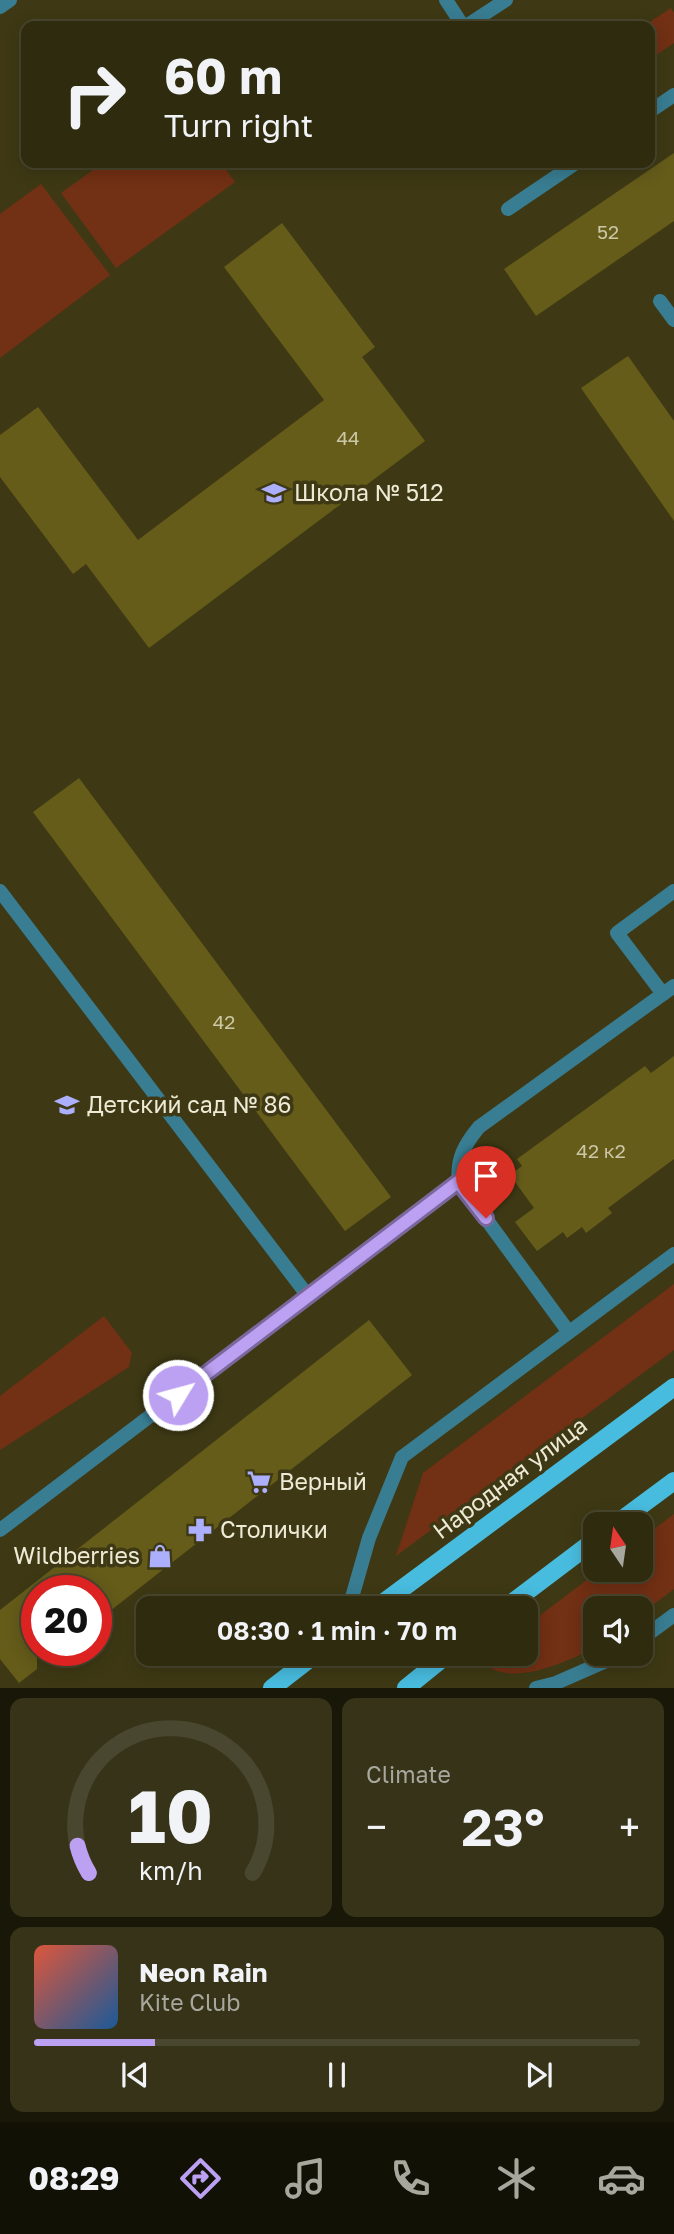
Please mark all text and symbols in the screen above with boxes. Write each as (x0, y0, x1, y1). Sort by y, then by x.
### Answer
text: 60 m (164, 46, 282, 105)
icon: right (49, 49, 140, 140)
text: Turn right (164, 106, 313, 144)
house number: 52 (597, 220, 619, 243)
house number: 44 (336, 426, 360, 449)
place label: Школа № 512 (294, 478, 444, 506)
school or university icon: Школа № 512 (260, 479, 288, 507)
house number: 42 (213, 1010, 235, 1033)
place label: Детский сад № 86 (87, 1090, 291, 1118)
school or university icon: Детский сад № 86 (53, 1091, 81, 1119)
house number: 42 к2 (576, 1139, 626, 1162)
pin (456, 1146, 516, 1218)
icon: arrive (467, 1157, 505, 1195)
position arrow (141, 1358, 215, 1432)
street label: Народная улица (427, 1410, 592, 1544)
place label: Верный (279, 1467, 367, 1495)
supermarket icon: Верный (245, 1468, 273, 1496)
north arrow (583, 1512, 653, 1582)
map controls (583, 1512, 653, 1666)
place label: Столички (220, 1515, 328, 1543)
pharmacy icon: Столички (186, 1516, 214, 1544)
place label: Wildberries (13, 1541, 140, 1569)
shop icon: Wildberries (146, 1542, 174, 1570)
speed limit sign: 20 (21, 1575, 112, 1666)
button: sound (583, 1596, 653, 1666)
text: 08:30 · 1 min · 70 m (217, 1615, 457, 1646)
text: Climate (366, 1760, 451, 1788)
text: 10 (129, 1773, 213, 1860)
text: 23° (462, 1795, 544, 1857)
text: − (366, 1804, 387, 1849)
text: + (619, 1804, 640, 1849)
text: km/h (139, 1855, 203, 1886)
text: Neon Rain (139, 1957, 268, 1988)
text: Kite Club (139, 1988, 240, 2016)
icon: previous (116, 2056, 154, 2094)
icon: pause (318, 2056, 356, 2094)
icon: next (520, 2056, 558, 2094)
icon: directions (176, 2154, 225, 2203)
icon: music (281, 2154, 330, 2203)
icon: phone (386, 2154, 435, 2203)
icon: climate (492, 2154, 541, 2203)
icon: car (597, 2154, 646, 2203)
text: 08:29 (28, 2159, 120, 2197)

